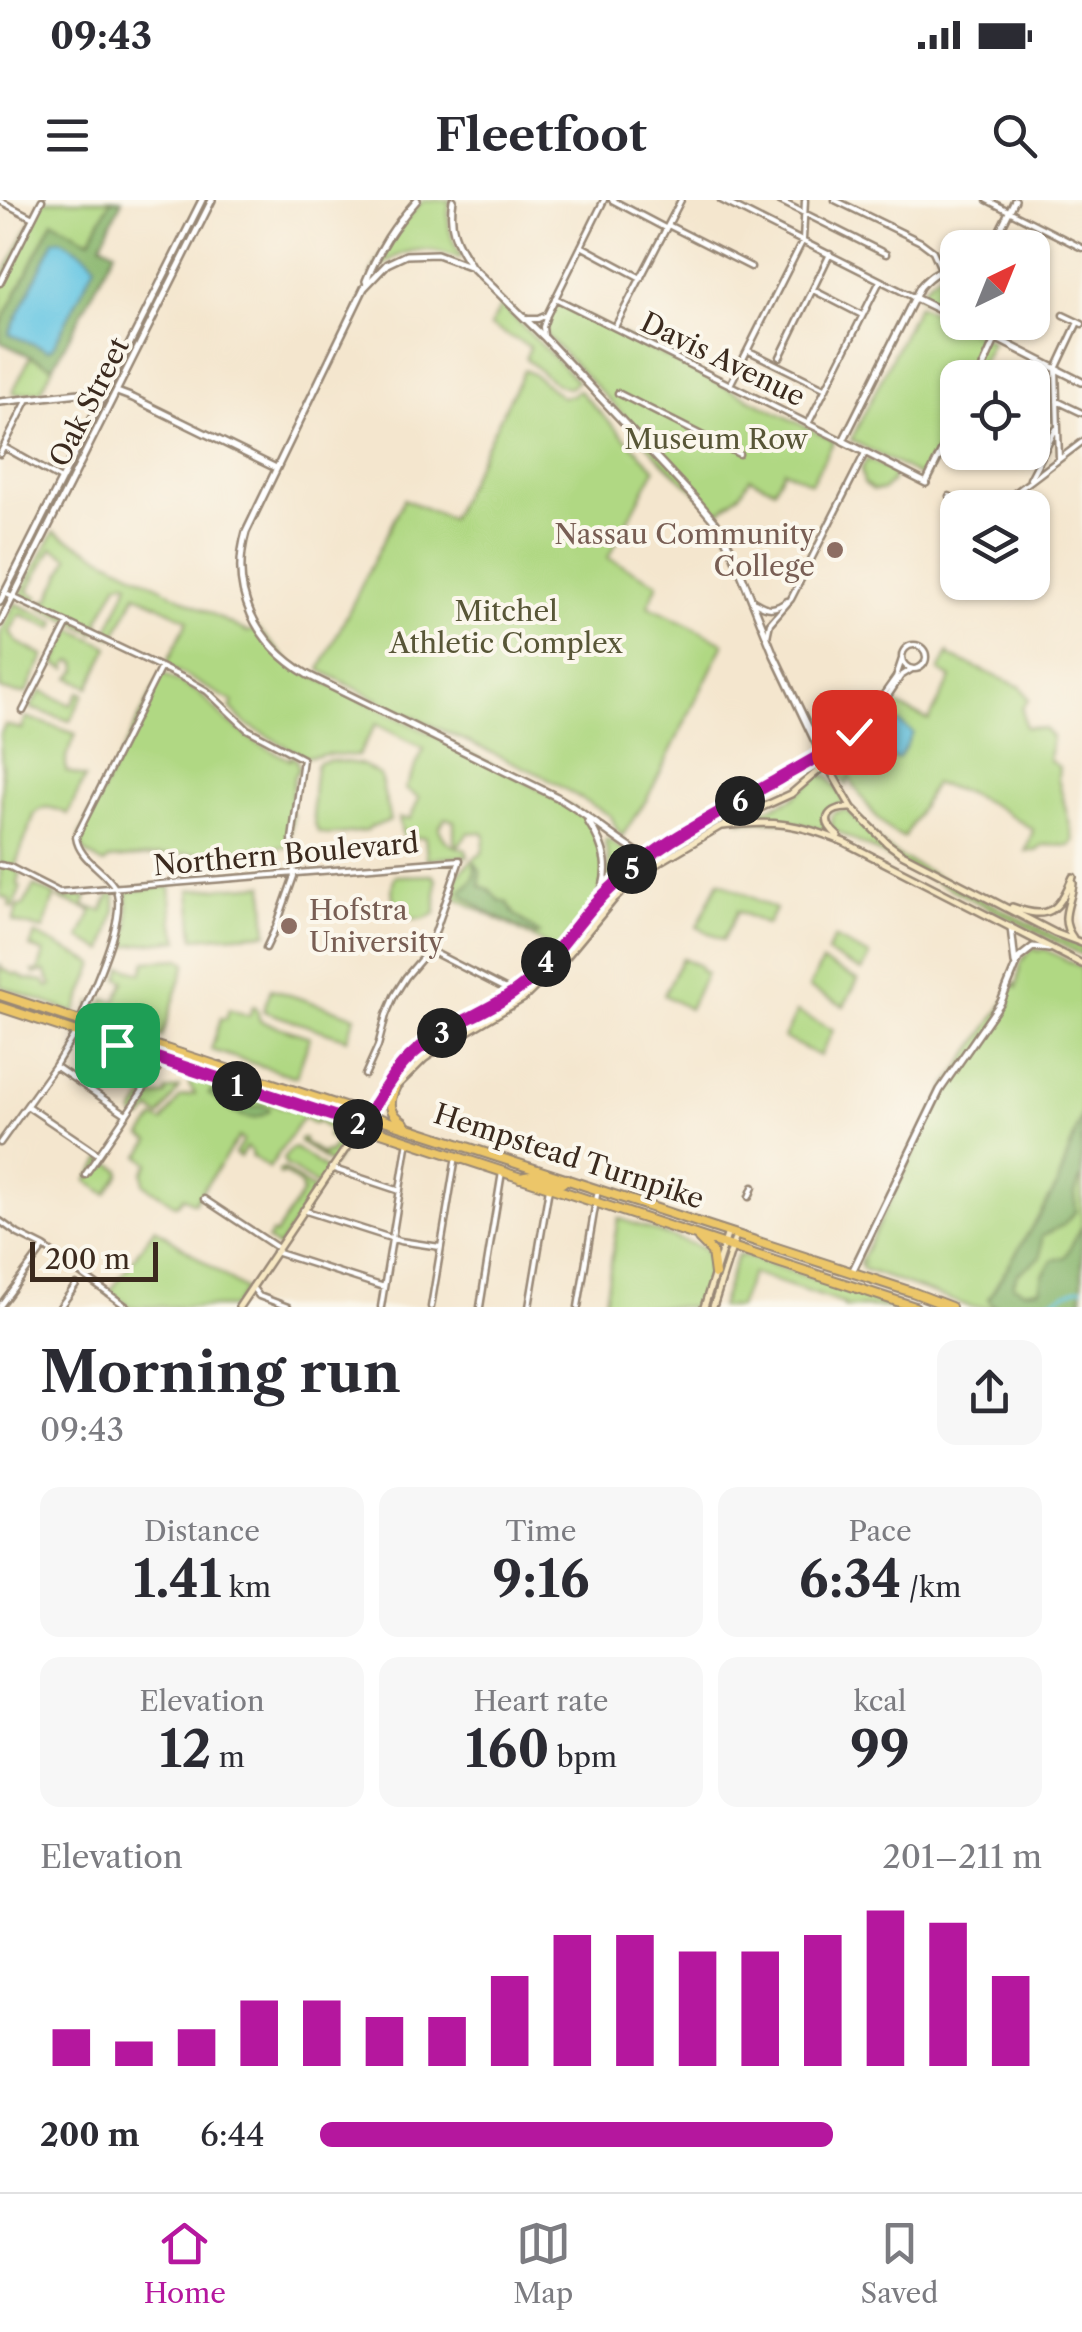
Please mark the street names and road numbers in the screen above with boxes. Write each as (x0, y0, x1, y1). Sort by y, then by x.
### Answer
street label: Davis Avenue (635, 305, 811, 413)
street label: Oak Street (42, 332, 136, 472)
street label: Northern Boulevard (152, 825, 420, 883)
street label: Hempstead Turnpike (430, 1096, 708, 1216)

